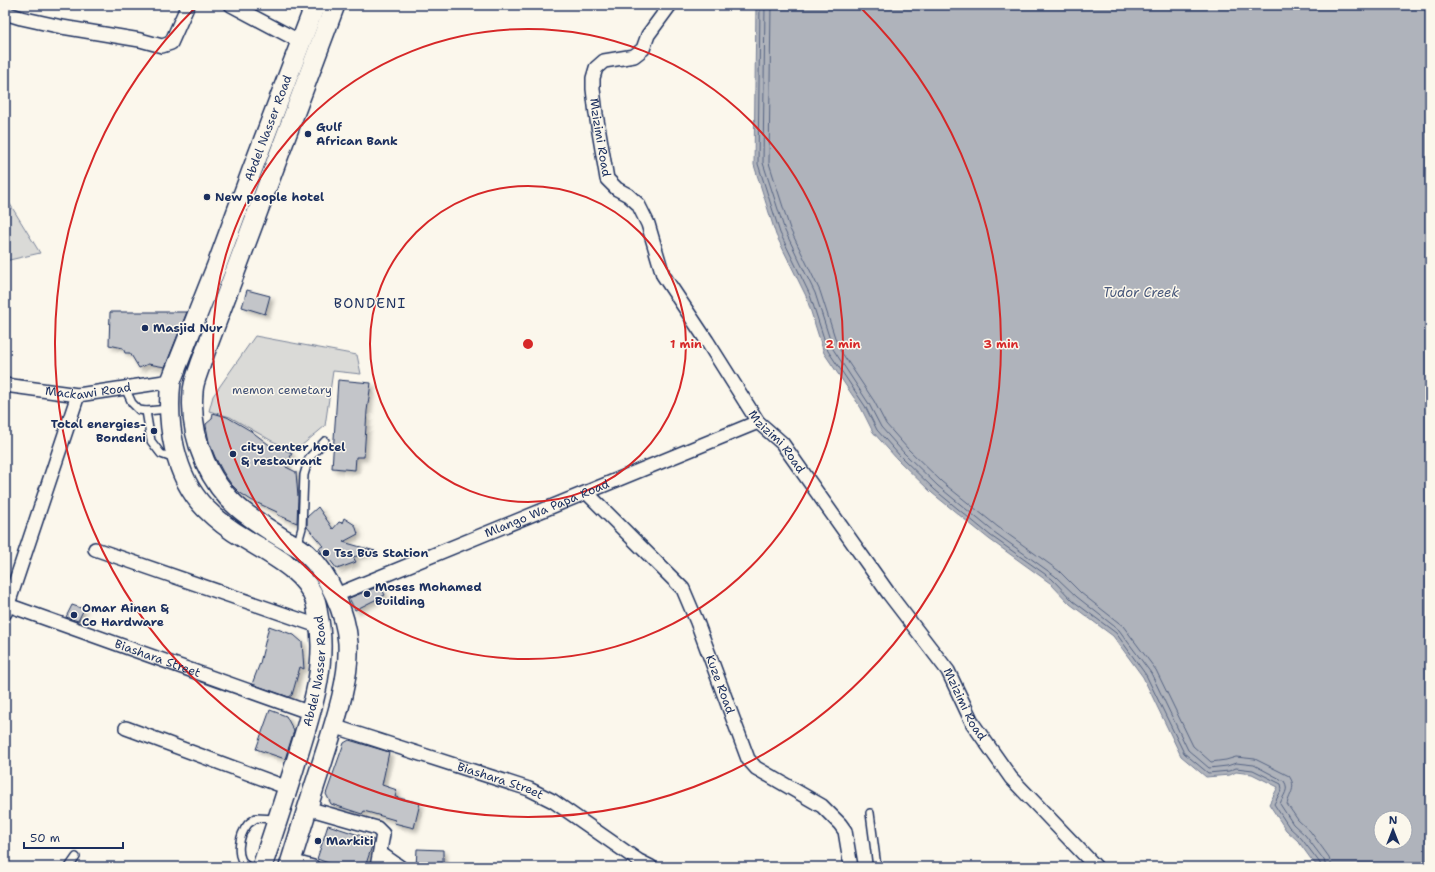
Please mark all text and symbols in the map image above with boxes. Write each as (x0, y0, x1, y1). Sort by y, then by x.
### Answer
street label: Abdel Nasser Road (241, 72, 296, 183)
street label: Mzizimi Road (586, 97, 615, 178)
place label: Gulf African Bank (316, 119, 398, 149)
marker: Gulf African Bank (303, 129, 313, 139)
place label: New people hotel (215, 189, 324, 205)
marker: New people hotel (202, 192, 212, 202)
water label: Tudor Creek (1103, 284, 1179, 301)
district label: BONDENI (334, 294, 406, 312)
place label: Masjid Nur (153, 320, 223, 336)
marker: Masjid Nur (140, 323, 150, 333)
text: 1 min (670, 336, 702, 352)
text: 2 min (826, 336, 861, 352)
text: 3 min (984, 336, 1019, 352)
centre of rings (521, 337, 535, 351)
street label: Mackawi Road (44, 379, 133, 403)
park label: memon cemetary (232, 382, 332, 398)
street label: Mzizimi Road (745, 407, 809, 477)
place label: Total energies- Bondeni (51, 416, 146, 446)
marker: Total energies- Bondeni (149, 426, 159, 436)
place label: city center hotel & restaurant (241, 439, 345, 469)
marker: city center hotel & restaurant (228, 449, 238, 459)
street label: Mlango Wa Papa Road (482, 476, 612, 541)
place label: Tss Bus Station (334, 545, 428, 561)
marker: Tss Bus Station (321, 548, 331, 558)
place label: Moses Mohamed Building (375, 579, 482, 609)
marker: Moses Mohamed Building (362, 589, 372, 599)
place label: Omar Ainen & Co Hardware (82, 600, 169, 630)
marker: Omar Ainen & Co Hardware (69, 610, 79, 620)
street label: Abdel Nasser Road (299, 614, 329, 728)
street label: Biashara Street (113, 636, 203, 681)
street label: Kuze Road (702, 653, 739, 716)
street label: Mzizimi Road (940, 665, 990, 744)
street label: Biashara Street (455, 758, 546, 803)
north arrow (1373, 810, 1413, 850)
text: N (1389, 813, 1398, 828)
scale bar (24, 824, 123, 850)
text: 50 m (30, 830, 60, 846)
place label: Markiti (326, 833, 374, 849)
marker: Markiti (313, 836, 323, 846)

